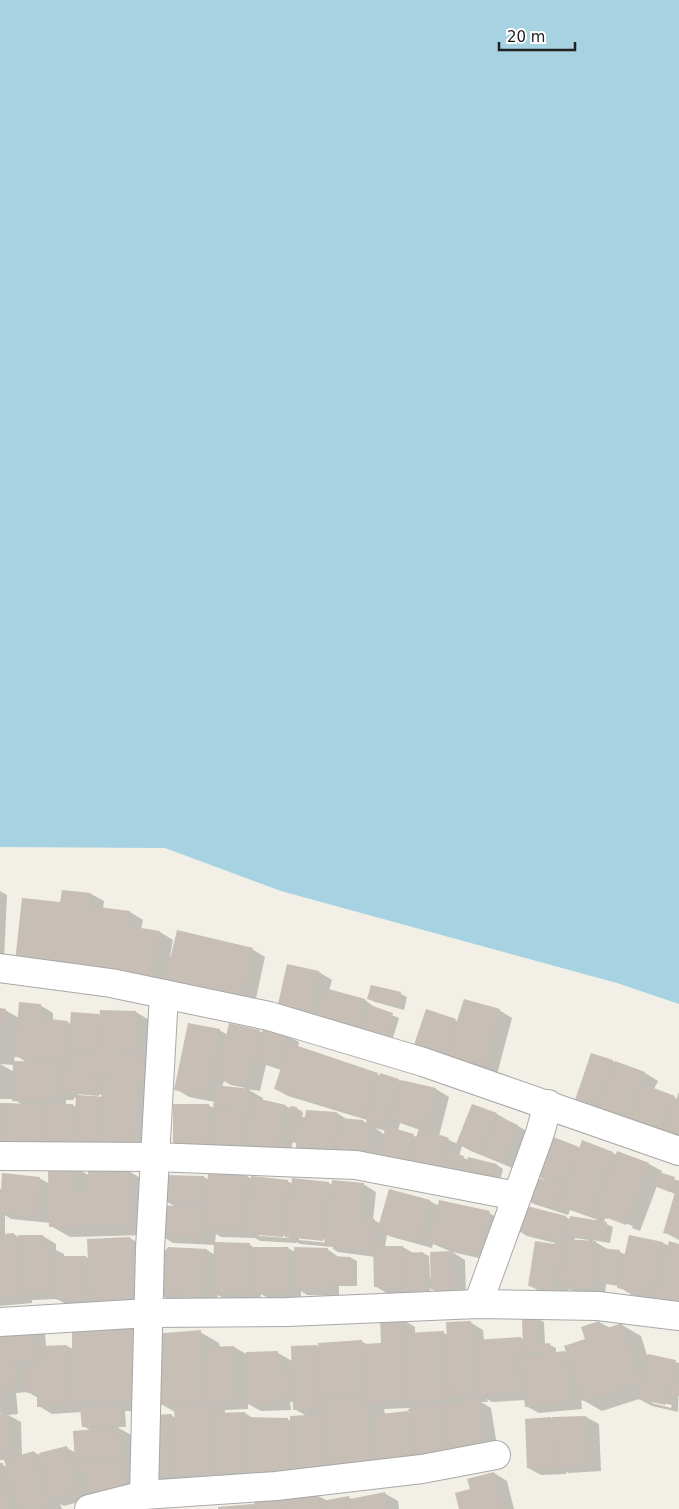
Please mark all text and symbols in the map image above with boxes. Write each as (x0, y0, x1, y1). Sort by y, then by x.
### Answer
scale bar (499, 20, 575, 52)
text: 20 m (507, 28, 545, 46)

